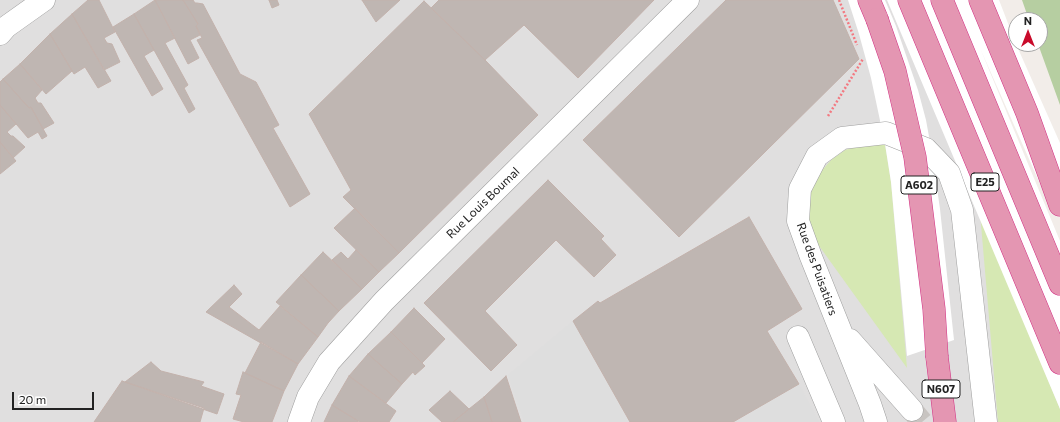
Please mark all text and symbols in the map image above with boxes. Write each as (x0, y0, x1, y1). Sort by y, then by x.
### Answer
north arrow (1008, 12, 1048, 52)
text: N (1024, 14, 1032, 27)
street label: Rue Louis Boumal (443, 164, 523, 242)
road number: E25 (971, 173, 999, 191)
road number: A602 (901, 176, 937, 194)
street label: Rue des Puisatiers (794, 221, 840, 317)
road number: N607 (922, 380, 960, 398)
scale bar (14, 384, 96, 410)
text: 20 m (19, 392, 46, 406)

